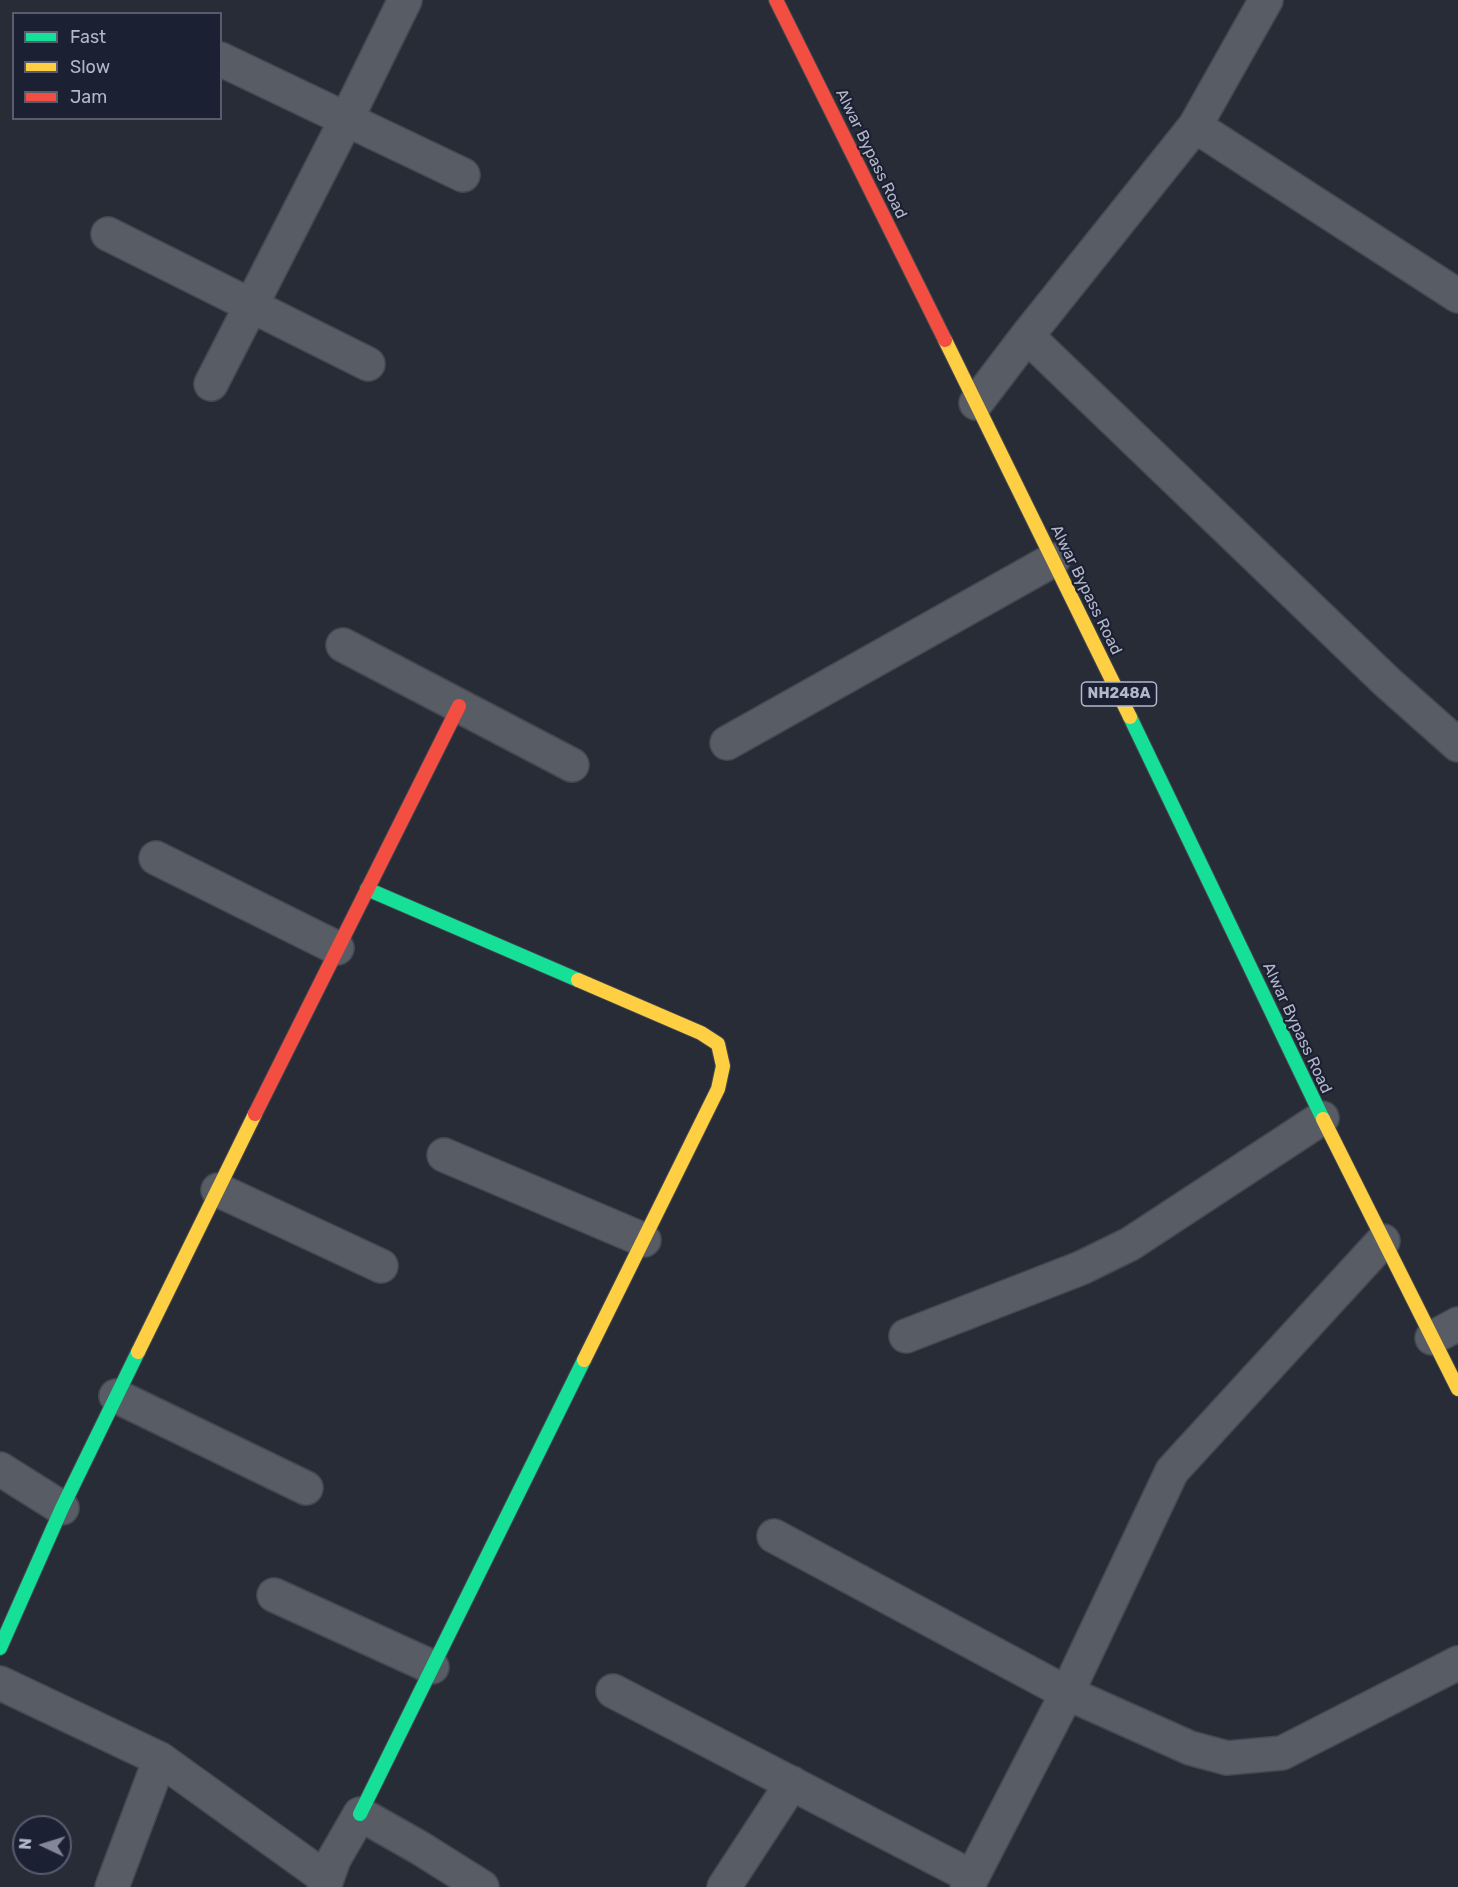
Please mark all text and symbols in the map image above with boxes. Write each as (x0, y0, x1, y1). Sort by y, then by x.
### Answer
legend (12, 12, 222, 120)
text: Fast (70, 26, 106, 48)
text: Slow (70, 56, 110, 78)
text: Jam (70, 86, 107, 108)
street label: Alwar Bypass Road (831, 86, 911, 222)
street label: Alwar Bypass Road (1046, 522, 1126, 658)
road number: NH248A (1082, 682, 1156, 706)
street label: Alwar Bypass Road (1258, 960, 1336, 1096)
north arrow (12, 1815, 72, 1875)
text: N (16, 1837, 35, 1850)

